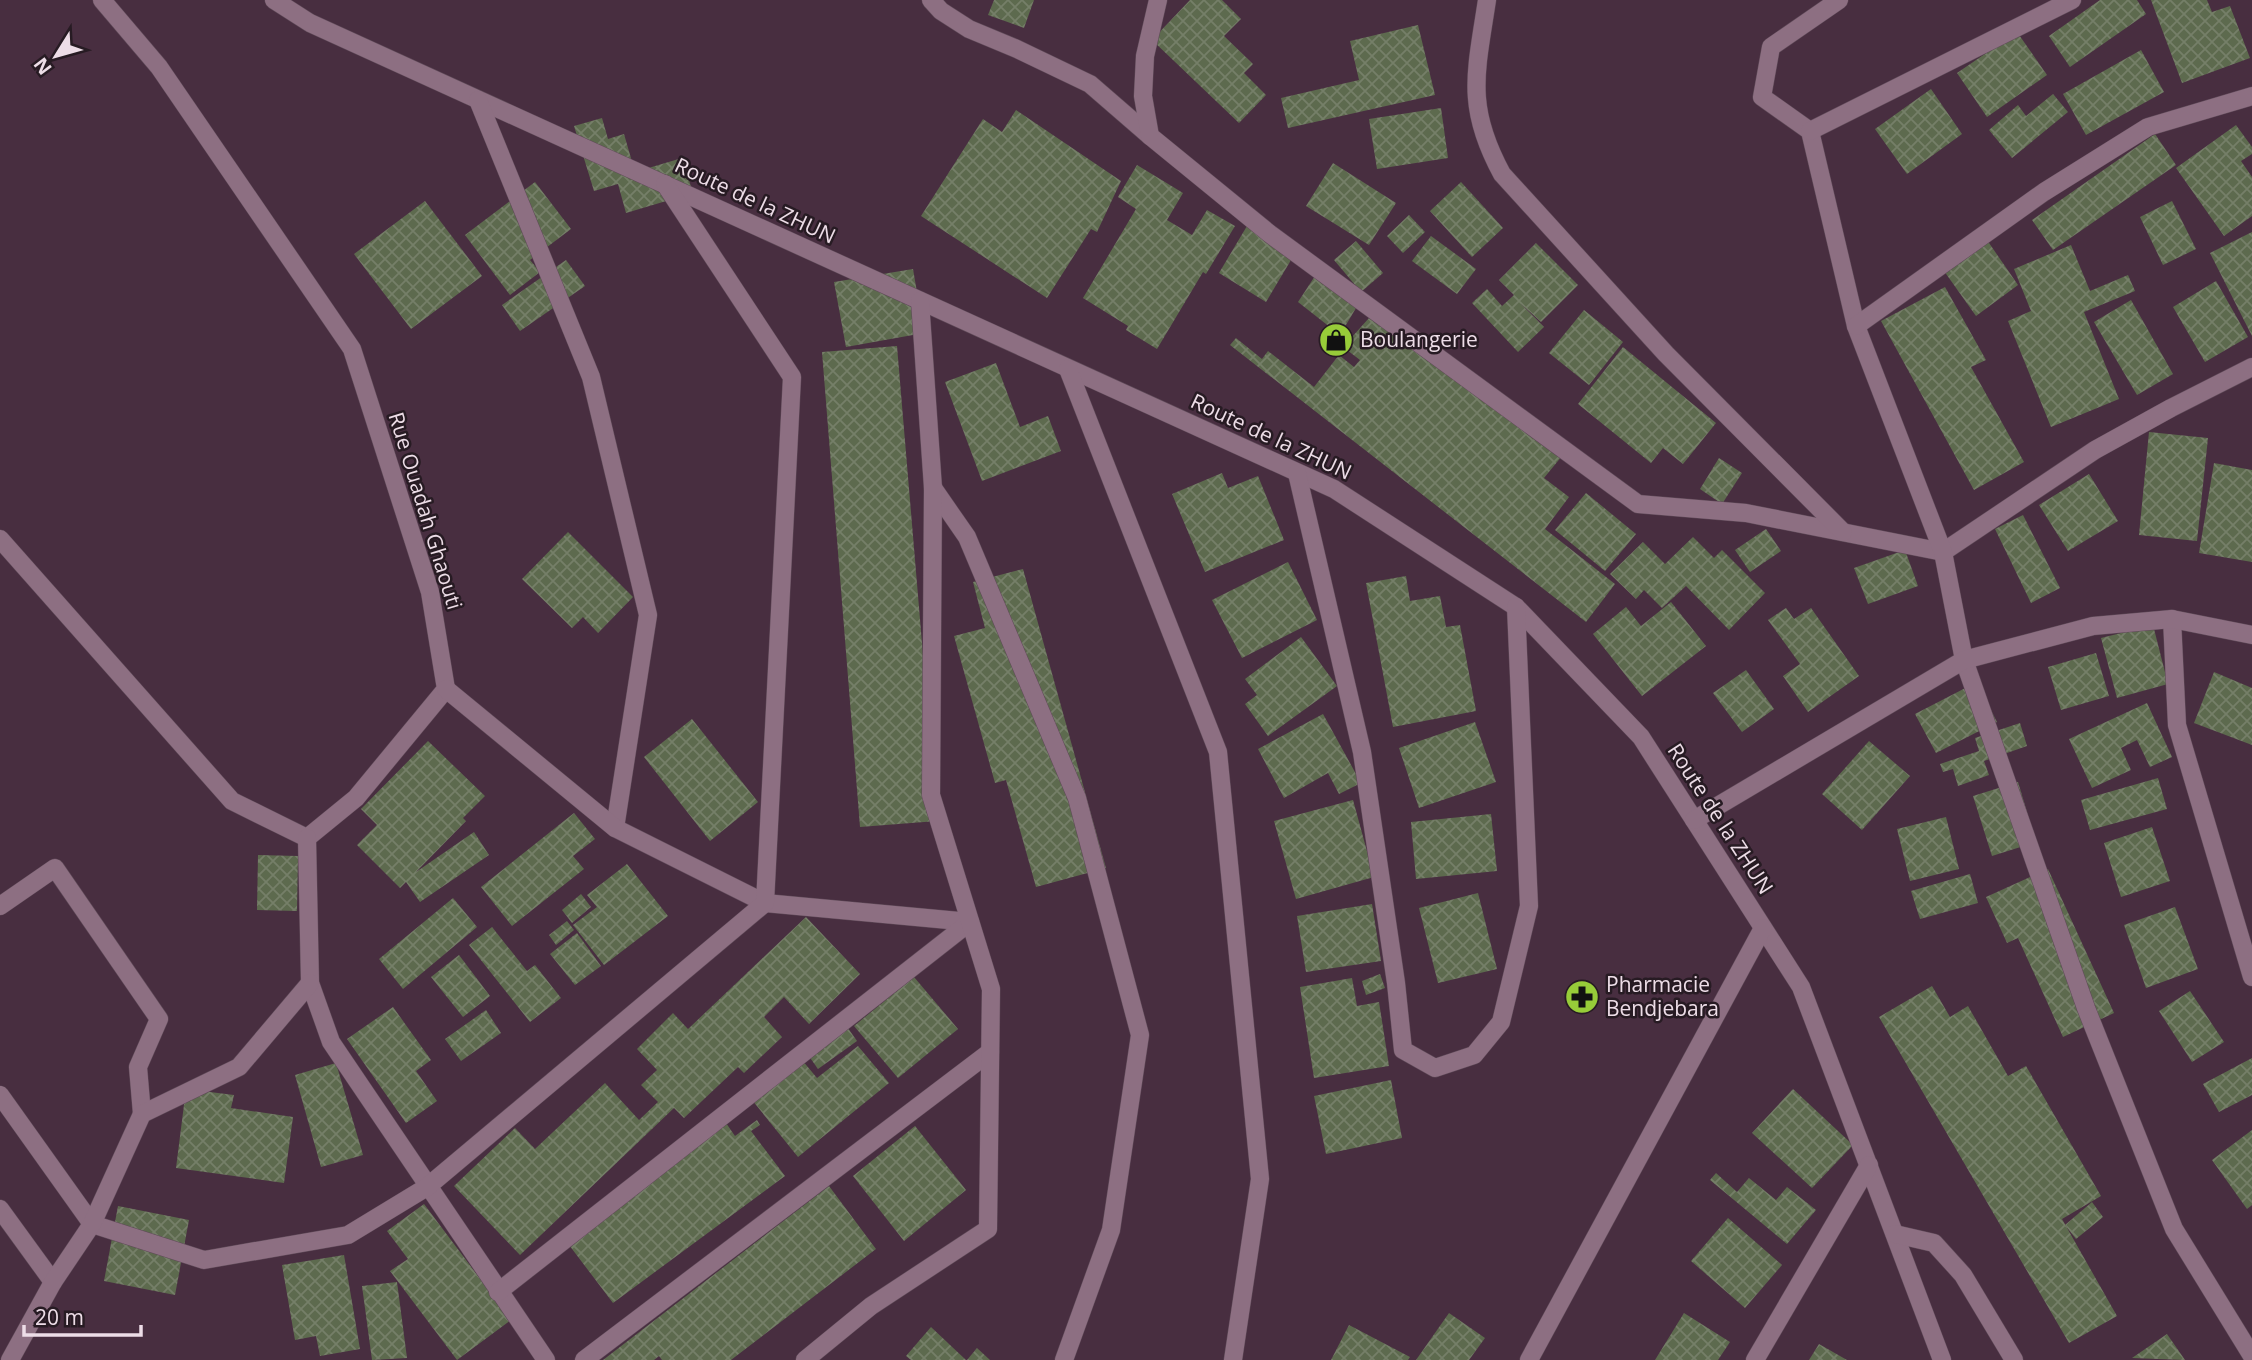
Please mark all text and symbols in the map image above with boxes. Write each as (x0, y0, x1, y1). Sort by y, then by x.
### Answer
north arrow (21, 21, 91, 91)
text: N (27, 52, 57, 80)
street label: Route de la ZHUN (670, 151, 840, 250)
shop icon: Boulangerie (1317, 321, 1355, 359)
place label: Boulangerie (1360, 325, 1478, 353)
street label: Route de la ZHUN (1186, 387, 1356, 486)
street label: Rue Ouadah Ghaouti (383, 409, 469, 613)
street label: Route de la ZHUN (1662, 738, 1780, 899)
place label: Pharmacie Bendjebara (1606, 970, 1719, 1022)
pharmacy icon: Pharmacie Bendjebara (1563, 978, 1601, 1016)
scale bar (24, 1294, 142, 1338)
text: 20 m (35, 1303, 84, 1331)

